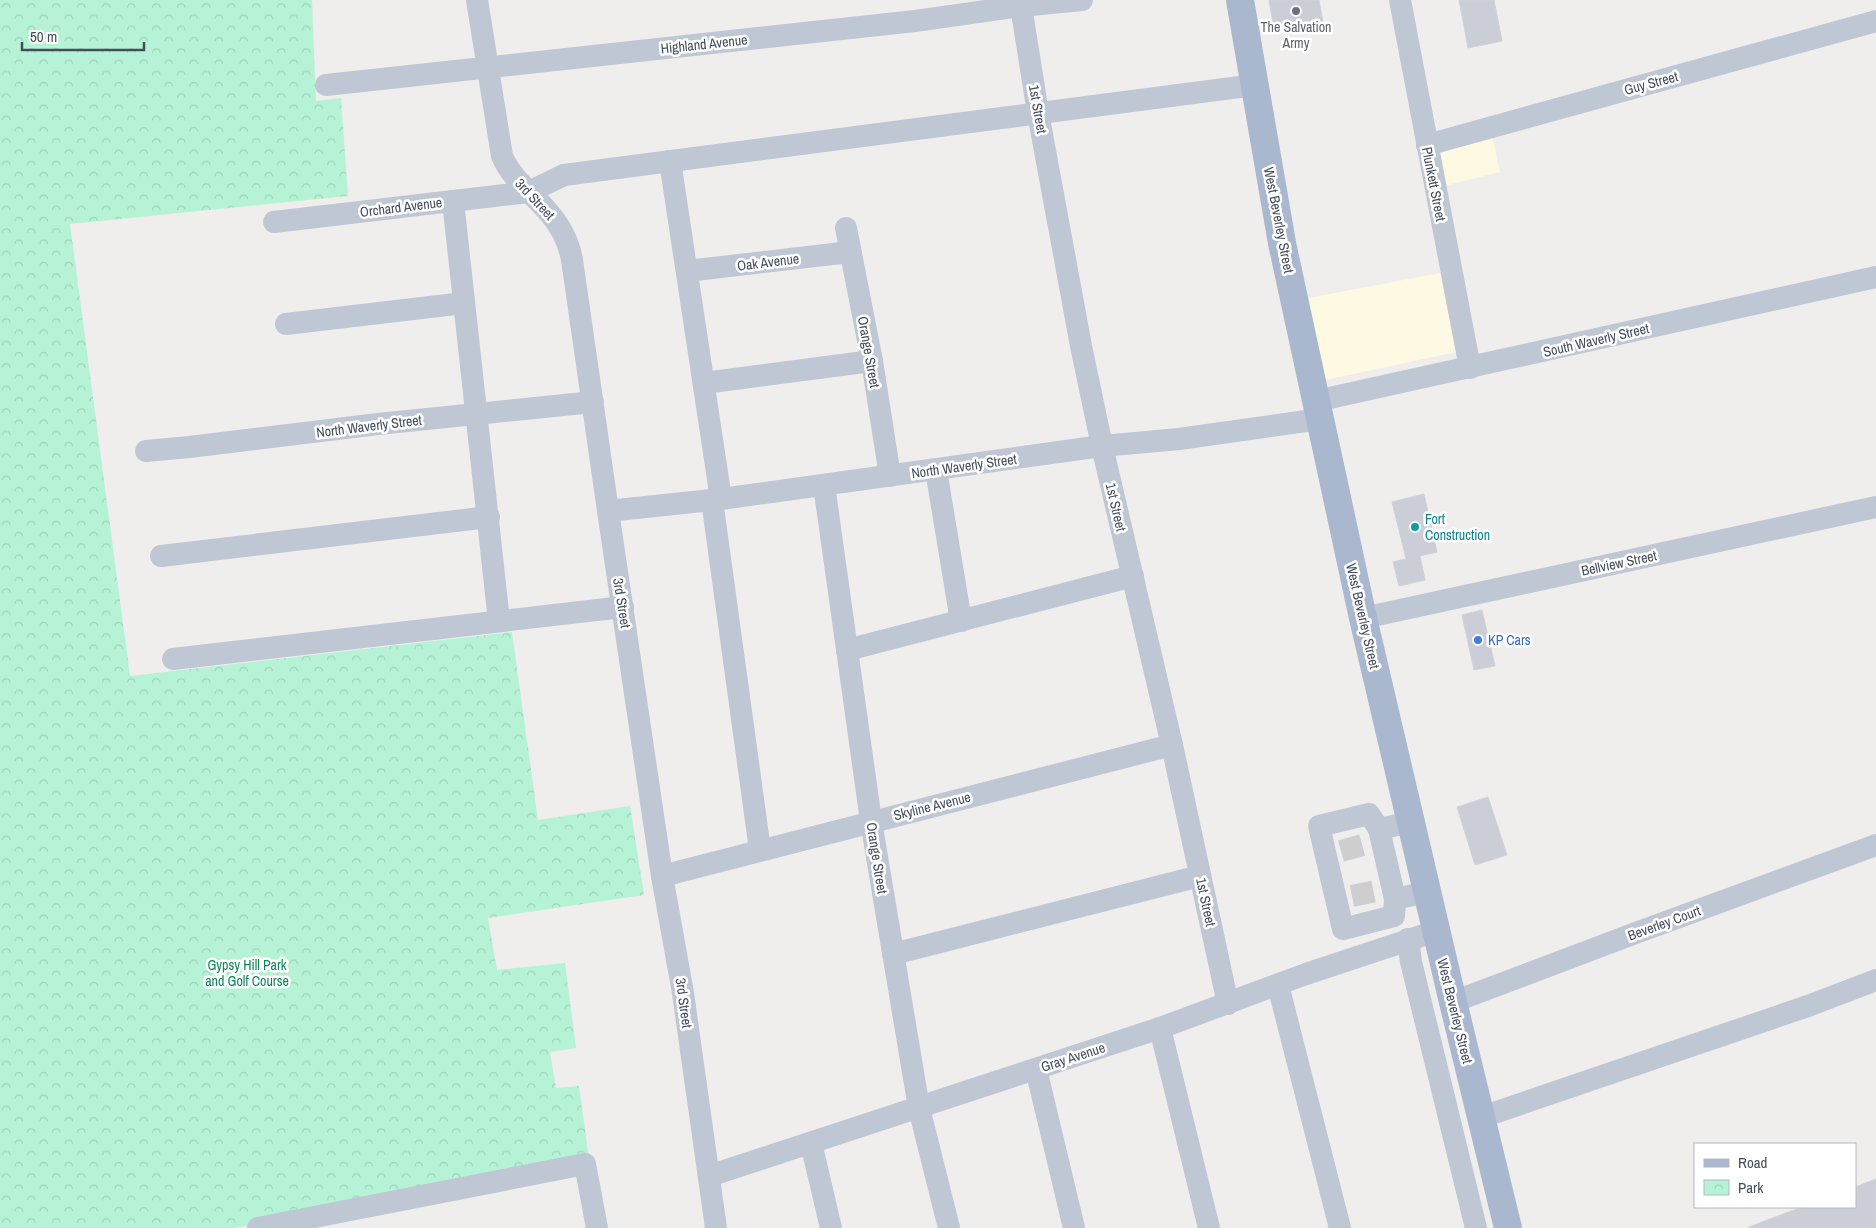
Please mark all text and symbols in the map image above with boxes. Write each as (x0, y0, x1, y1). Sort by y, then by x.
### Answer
marker: The Salvation Army (1290, 5, 1302, 17)
place label: The Salvation Army (1261, 18, 1331, 52)
scale bar (22, 20, 145, 52)
text: 50 m (30, 26, 57, 47)
street label: Highland Avenue (660, 30, 748, 58)
street label: Guy Street (1622, 67, 1680, 99)
street label: 1st Street (1025, 83, 1051, 135)
street label: Plunkett Street (1418, 145, 1450, 223)
street label: West Beverley Street (1260, 165, 1298, 275)
street label: 3rd Street (511, 174, 559, 224)
street label: Orchard Avenue (359, 193, 443, 221)
street label: Oak Avenue (736, 249, 800, 275)
street label: Orange Street (854, 315, 884, 389)
street label: South Waverly Street (1541, 319, 1651, 361)
street label: North Waverly Street (315, 411, 423, 441)
street label: North Waverly Street (910, 450, 1018, 482)
street label: 1st Street (1102, 481, 1130, 533)
place label: Fort Construction (1425, 510, 1490, 544)
marker: Fort Construction (1409, 521, 1421, 533)
street label: Bellview Street (1580, 546, 1658, 580)
street label: West Beverley Street (1342, 562, 1384, 670)
street label: 3rd Street (609, 577, 635, 629)
place label: KP Cars (1488, 631, 1531, 649)
marker: KP Cars (1472, 634, 1484, 646)
street label: Skyline Avenue (892, 788, 972, 824)
street label: Orange Street (862, 821, 892, 895)
street label: 1st Street (1192, 876, 1220, 928)
street label: Beverley Court (1625, 902, 1703, 944)
park label: Gypsy Hill Park and Golf Course (205, 956, 289, 990)
street label: West Beverley Street (1433, 957, 1477, 1065)
street label: 3rd Street (672, 977, 696, 1029)
street label: Gray Avenue (1039, 1038, 1107, 1076)
legend (1694, 1143, 1856, 1208)
text: Road (1738, 1152, 1767, 1173)
text: Park (1738, 1177, 1764, 1198)

